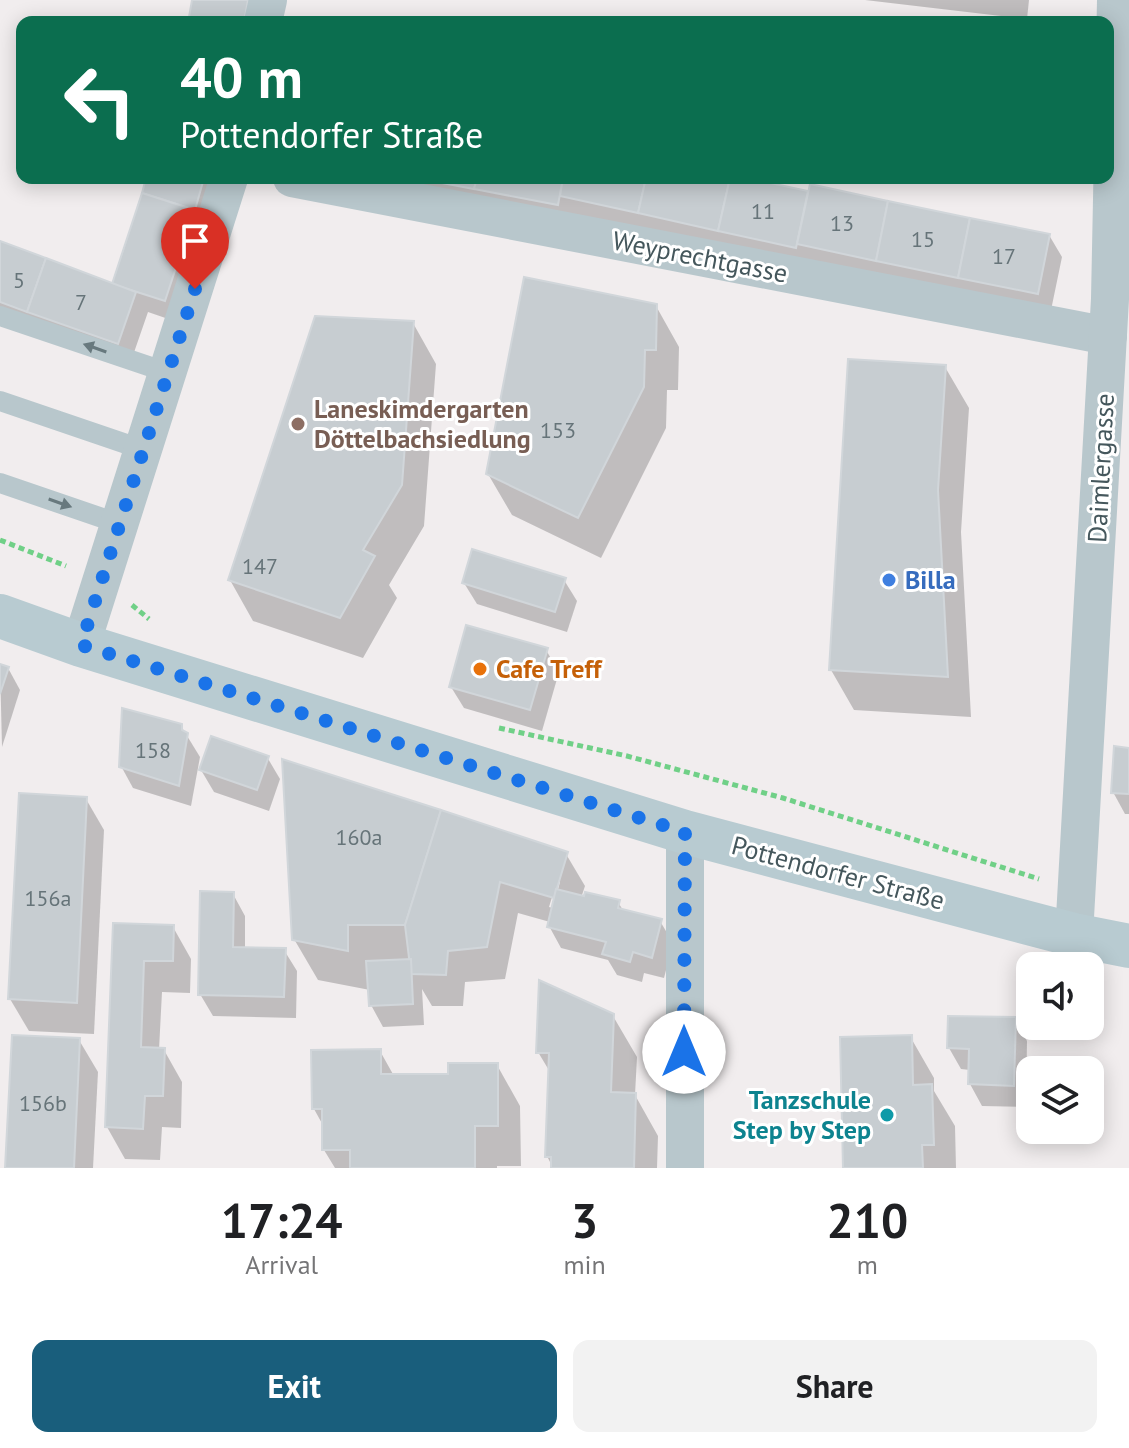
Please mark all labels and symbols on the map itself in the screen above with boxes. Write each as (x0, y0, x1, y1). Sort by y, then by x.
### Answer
house number: 11 (751, 197, 775, 225)
pin (161, 207, 229, 289)
house number: 13 (830, 209, 854, 237)
street label: Weyprechtgasse (610, 223, 790, 290)
house number: 15 (911, 225, 935, 253)
house number: 17 (992, 242, 1016, 270)
house number: 5 (13, 266, 25, 294)
house number: 7 (75, 288, 87, 316)
one-way arrow (83, 341, 107, 353)
place label: Laneskimdergarten Döttelbachsiedlung (314, 392, 531, 455)
street label: Daimlergasse (1080, 392, 1121, 544)
marker: Laneskimdergarten Döttelbachsiedlung (289, 415, 307, 433)
house number: 153 (540, 416, 576, 444)
one-way arrow (48, 498, 72, 510)
house number: 147 (242, 552, 278, 580)
place label: Billa (905, 563, 956, 596)
marker: Billa (880, 571, 898, 589)
place label: Cafe Treff (496, 652, 603, 685)
marker: Cafe Treff (471, 660, 489, 678)
house number: 158 (135, 736, 171, 764)
house number: 160a (336, 823, 382, 851)
street label: Pottendorfer Straße (728, 828, 948, 917)
house number: 156a (25, 884, 71, 912)
position arrow (642, 1010, 726, 1094)
place label: Tanzschule Step by Step (733, 1083, 871, 1146)
house number: 156b (19, 1089, 67, 1117)
marker: Tanzschule Step by Step (878, 1106, 896, 1124)

